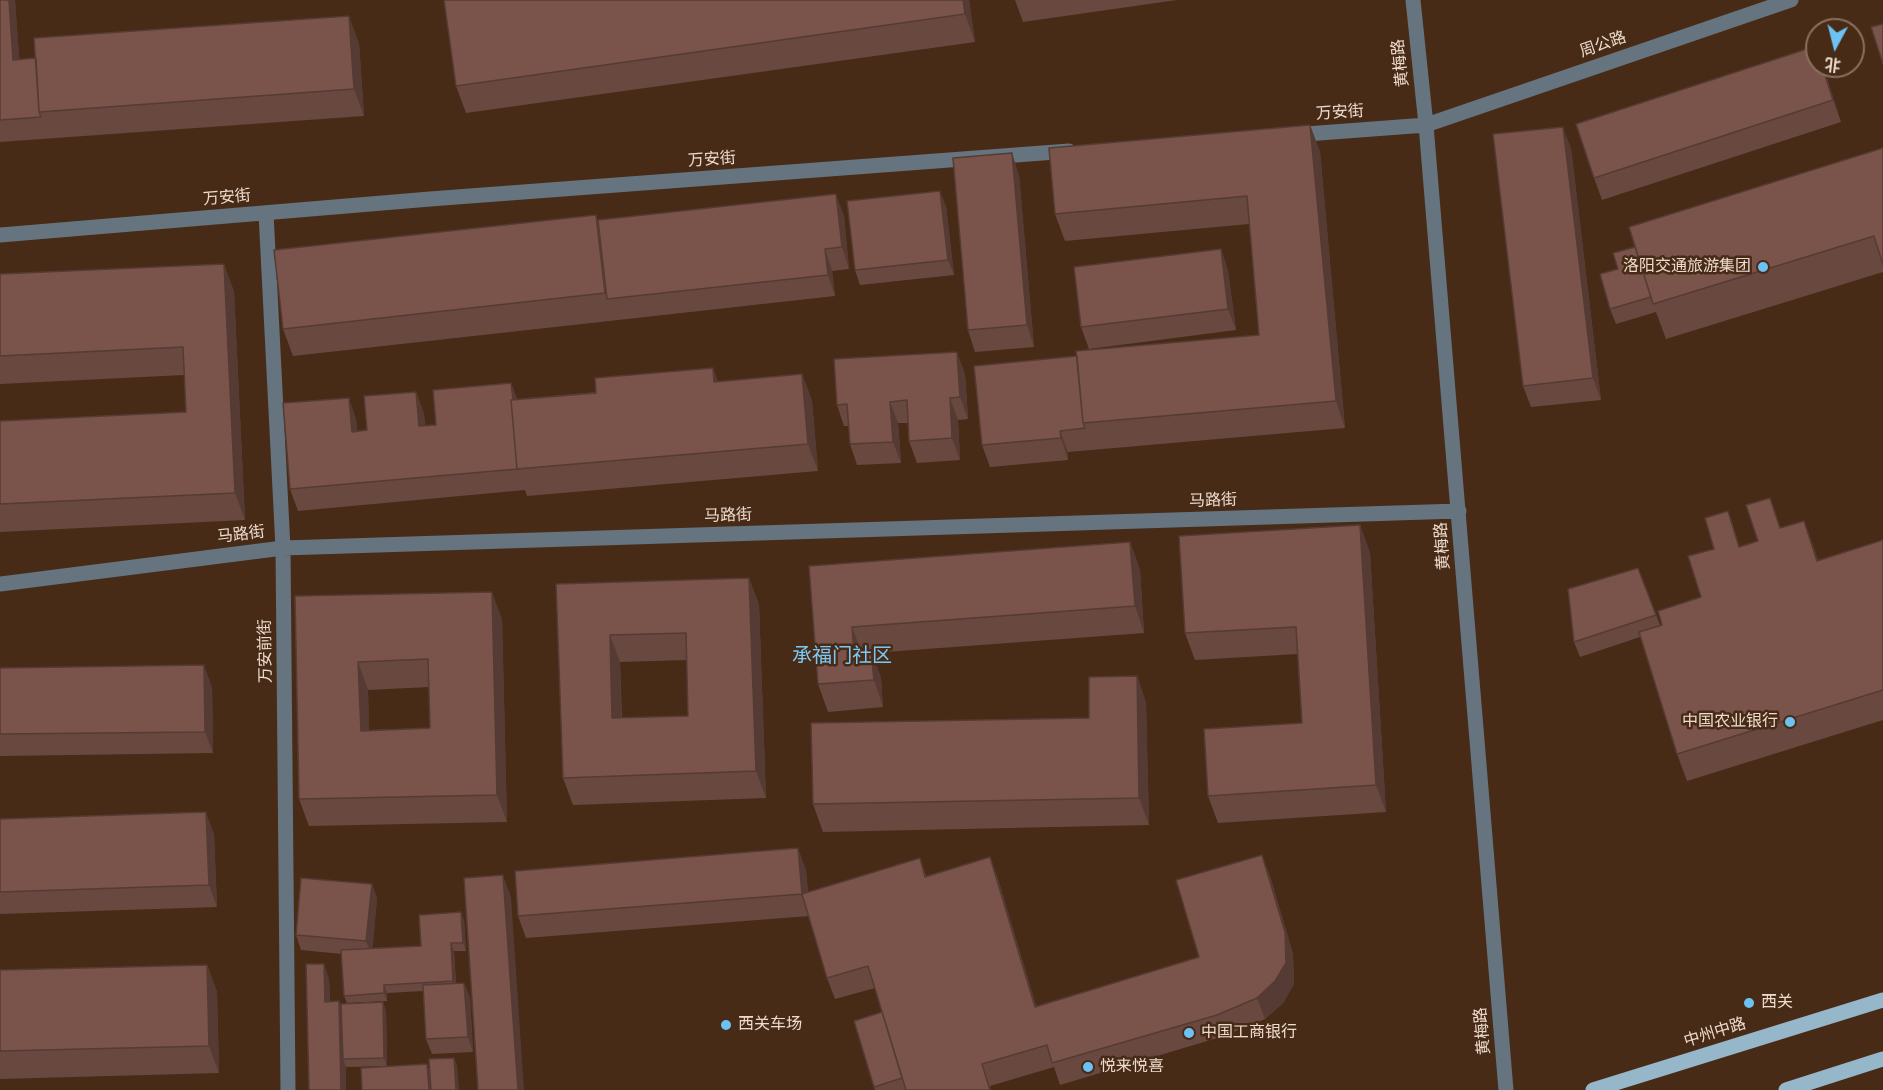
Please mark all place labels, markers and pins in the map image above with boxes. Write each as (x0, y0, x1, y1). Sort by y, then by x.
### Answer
place label: 洛阳交通旅游集团 (1623, 257, 1751, 277)
marker: 洛阳交通旅游集团 (1756, 260, 1770, 274)
place label: 中国农业银行 (1682, 712, 1778, 732)
marker: 中国农业银行 (1783, 715, 1797, 729)
place label: 西关 (1761, 993, 1793, 1013)
marker: 西关 (1742, 996, 1756, 1010)
place label: 西关车场 (738, 1015, 802, 1035)
marker: 西关车场 (719, 1018, 733, 1032)
place label: 中国工商银行 (1201, 1023, 1297, 1043)
marker: 中国工商银行 (1182, 1026, 1196, 1040)
place label: 悦来悦喜 (1100, 1057, 1164, 1077)
marker: 悦来悦喜 (1081, 1060, 1095, 1074)

